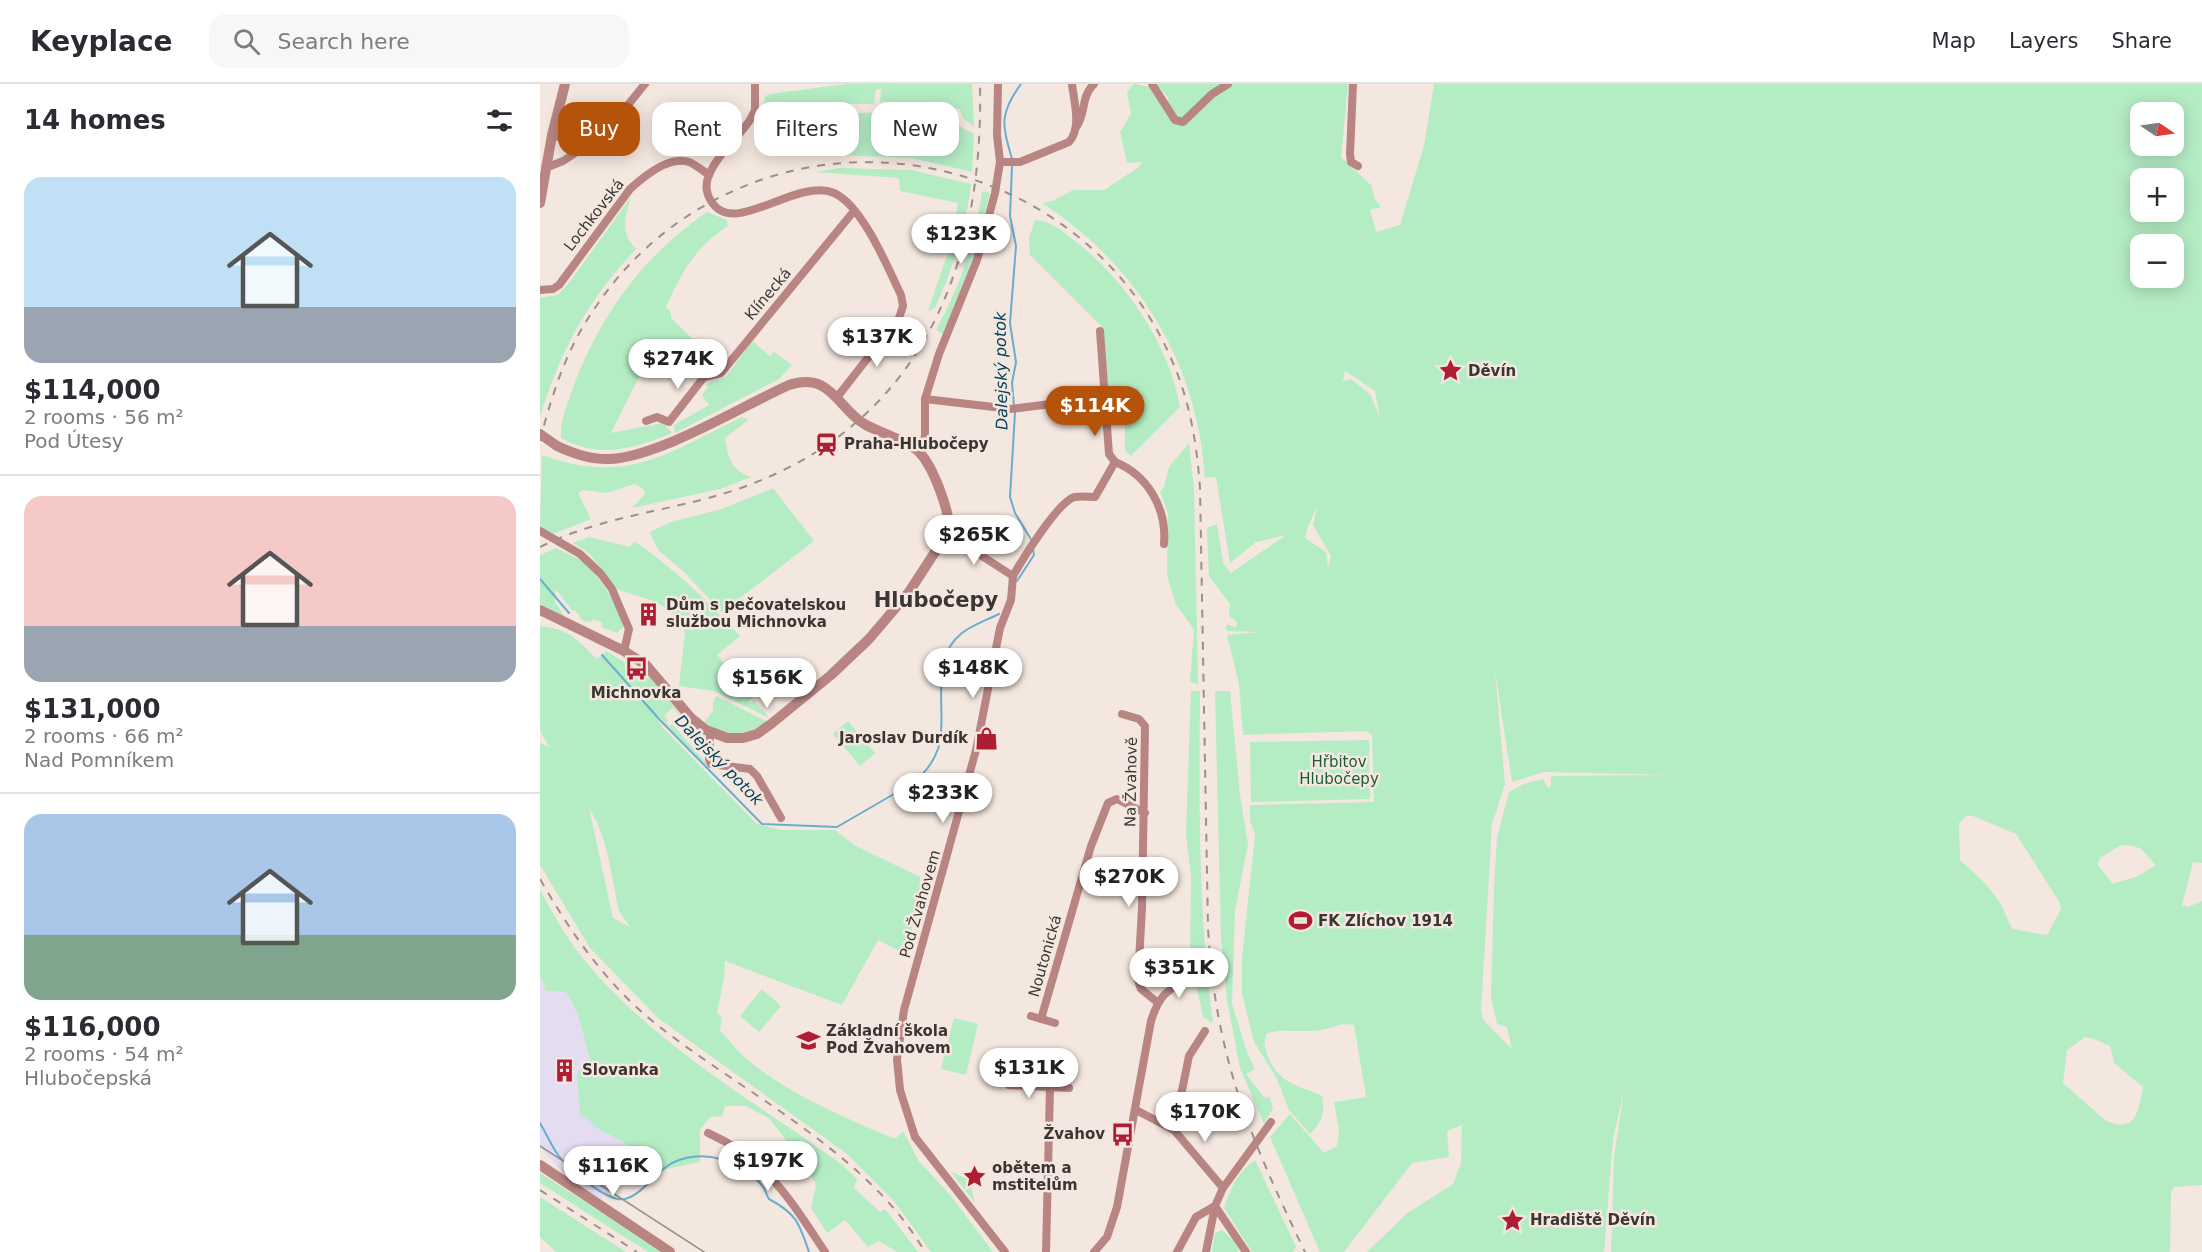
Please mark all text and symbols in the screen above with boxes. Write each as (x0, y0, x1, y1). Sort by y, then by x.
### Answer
search box (209, 14, 629, 68)
text: Keyplace (30, 25, 173, 58)
icon: search (230, 25, 263, 58)
text: Search here (278, 29, 410, 54)
text: Map (1932, 29, 1976, 53)
text: Layers (2009, 29, 2078, 53)
text: Share (2111, 29, 2172, 53)
chip: Buy (558, 102, 640, 156)
chip: Rent (652, 102, 742, 156)
chip: Filters (754, 102, 859, 156)
chip: New (871, 102, 959, 156)
north arrow (2130, 102, 2184, 156)
map controls (2130, 102, 2184, 288)
icon: filters (483, 104, 516, 137)
text: 14 homes (24, 105, 166, 135)
button: + (2130, 168, 2184, 222)
street label: Lochkovská (560, 175, 628, 255)
pin: $123K (919, 214, 1003, 265)
icon: home (216, 216, 324, 324)
text: $123K (925, 221, 997, 245)
button: − (2130, 234, 2184, 288)
street label: Klínecká (741, 264, 795, 324)
water label: Dalejský potok (990, 311, 1012, 430)
pin: $137K (835, 317, 919, 368)
text: $137K (841, 324, 913, 348)
pin: $274K (636, 339, 720, 390)
text: $274K (642, 346, 714, 370)
place icon: Děvín (1437, 358, 1463, 384)
place label: Děvín (1468, 362, 1516, 380)
text: $114,000 (24, 375, 161, 405)
pin: $114K (1053, 386, 1137, 437)
text: $114K (1059, 393, 1131, 417)
text: 2 rooms · 56 m² (24, 405, 184, 429)
text: Pod Útesy (24, 429, 124, 453)
station icon: Praha-Hlubočepy (813, 431, 839, 457)
place label: Praha-Hlubočepy (844, 435, 989, 453)
pin: $265K (932, 515, 1016, 566)
text: $265K (938, 522, 1010, 546)
icon: home (216, 535, 324, 643)
district label: Hlubočepy (874, 588, 999, 612)
place label: Dům s pečovatelskou službou Michnovka (666, 596, 846, 631)
building icon: Dům s pečovatelskou službou Michnovka (635, 601, 661, 627)
pin: $148K (931, 648, 1015, 699)
text: $148K (937, 655, 1009, 679)
bus stop icon: Michnovka (623, 656, 649, 682)
pin: $156K (725, 658, 809, 709)
text: $156K (731, 665, 803, 689)
place label: Michnovka (591, 684, 681, 702)
text: $131,000 (24, 694, 161, 724)
water label: Dalejský potok (671, 711, 767, 810)
text: 2 rooms · 66 m² (24, 724, 184, 748)
shop icon: Jaroslav Durdík (973, 725, 999, 751)
place label: Jaroslav Durdík (838, 729, 969, 747)
street label: Na Žvahově (1120, 737, 1141, 827)
text: Nad Pomníkem (24, 748, 174, 772)
park label: Hřbitov Hlubočepy (1299, 753, 1379, 788)
pin: $233K (901, 773, 985, 824)
text: $233K (907, 780, 979, 804)
street label: Pod Žvahovem (895, 848, 944, 960)
icon: home (216, 853, 324, 961)
pin: $270K (1087, 857, 1171, 908)
text: $270K (1093, 864, 1165, 888)
sports icon: FK Zlíchov 1914 (1287, 908, 1313, 934)
place label: FK Zlíchov 1914 (1318, 912, 1453, 930)
street label: Noutonická (1025, 913, 1065, 999)
pin: $351K (1137, 948, 1221, 999)
text: $351K (1143, 955, 1215, 979)
text: $116,000 (24, 1012, 161, 1042)
place label: Základní škola Pod Žvahovem (826, 1022, 951, 1057)
school or university icon: Základní škola Pod Žvahovem (795, 1027, 821, 1053)
text: 2 rooms · 54 m² (24, 1042, 184, 1066)
pin: $131K (987, 1048, 1071, 1099)
text: $131K (993, 1055, 1065, 1079)
building icon: Slovanka (551, 1057, 577, 1083)
place label: Slovanka (582, 1061, 659, 1079)
text: Hlubočepská (24, 1066, 152, 1090)
pin: $170K (1163, 1092, 1247, 1143)
text: $170K (1169, 1099, 1241, 1123)
bus stop icon: Žvahov (1110, 1121, 1136, 1147)
place label: Žvahov (1043, 1124, 1105, 1143)
pin: $197K (726, 1141, 810, 1192)
pin: $116K (571, 1146, 655, 1197)
text: $197K (732, 1148, 804, 1172)
text: $116K (577, 1153, 649, 1177)
place label: obětem a mstitelům (992, 1159, 1078, 1194)
place icon: obětem a mstitelům (961, 1164, 987, 1190)
place icon: Hradiště Děvín (1499, 1207, 1525, 1233)
place label: Hradiště Děvín (1530, 1211, 1656, 1229)

